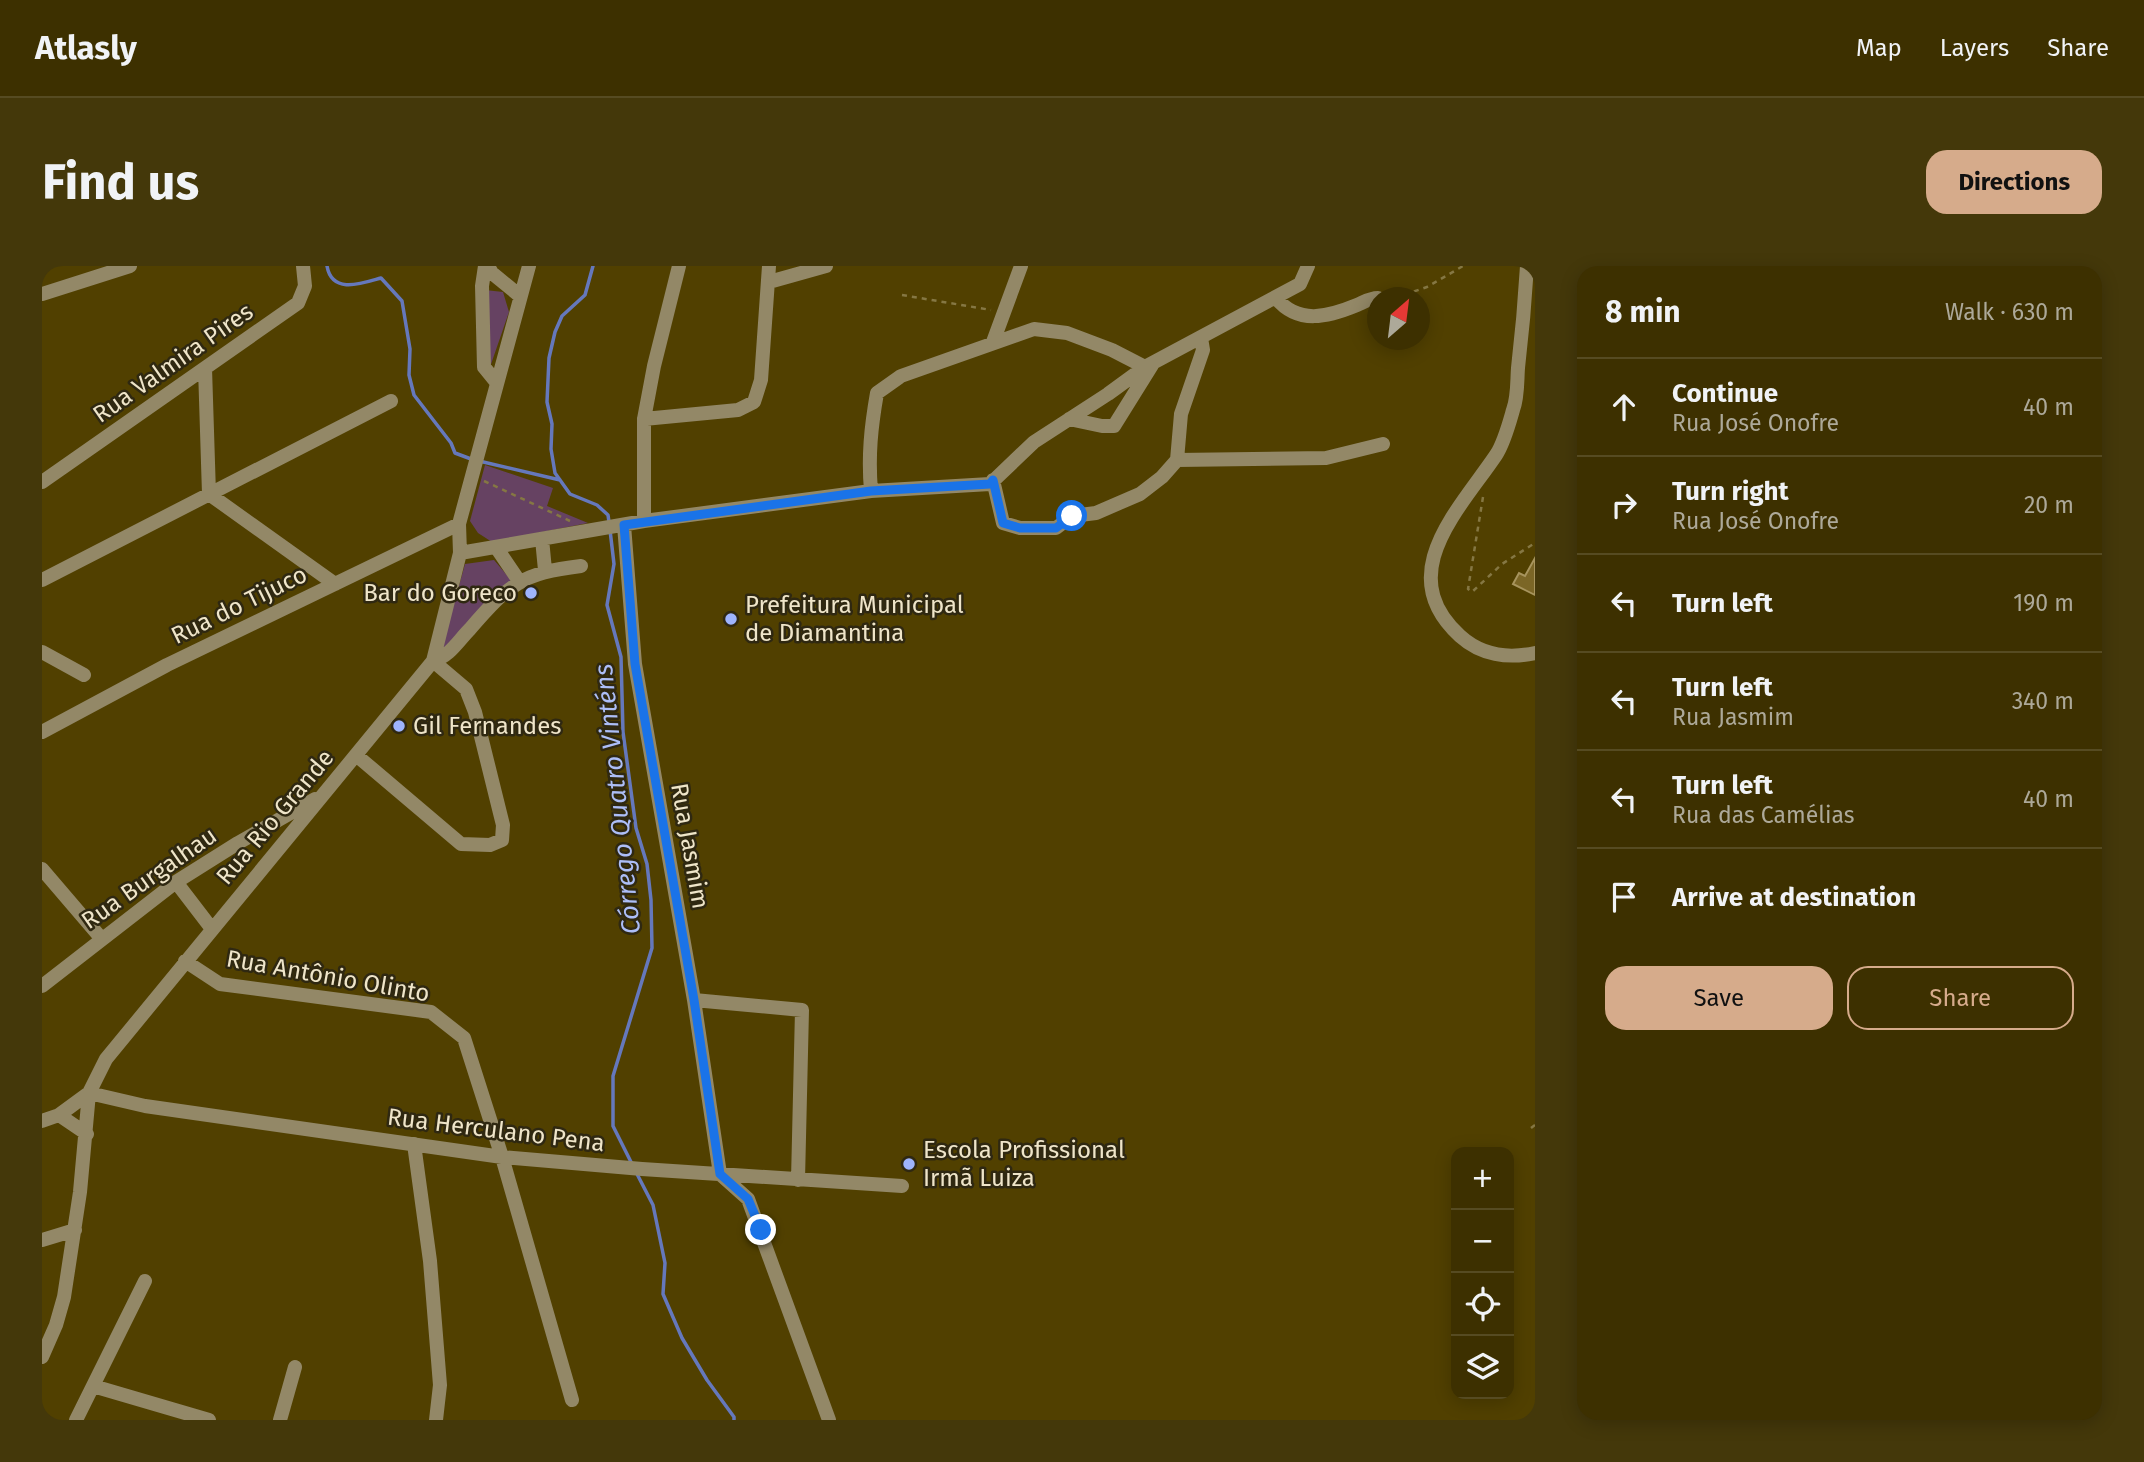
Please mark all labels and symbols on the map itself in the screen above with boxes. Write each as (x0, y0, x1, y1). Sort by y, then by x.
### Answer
north arrow (1367, 287, 1430, 350)
street label: Rua Valmira Pires (88, 297, 258, 429)
route start (1056, 500, 1087, 531)
street label: Rua do Tijuco (167, 560, 311, 650)
place label: Bar do Goreco (363, 579, 517, 607)
marker: Bar do Goreco (523, 585, 539, 601)
place label: Prefeitura Municipal de Diamantina (745, 591, 964, 647)
marker: Prefeitura Municipal de Diamantina (723, 611, 739, 627)
water label: Córrego Quatro Vinténs (588, 662, 647, 936)
place label: Gil Fernandes (413, 712, 561, 740)
marker: Gil Fernandes (391, 718, 407, 734)
street label: Rua Rio Grande (210, 744, 340, 890)
street label: Rua Jasmim (665, 781, 715, 911)
street label: Rua Burgalhau (76, 821, 222, 935)
street label: Rua Antônio Olinto (224, 944, 432, 1008)
street label: Rua Herculano Pena (386, 1103, 606, 1157)
place label: Escola Profissional Irmã Luiza (923, 1136, 1125, 1192)
marker: Escola Profissional Irmã Luiza (901, 1156, 917, 1172)
route end (745, 1214, 776, 1245)

